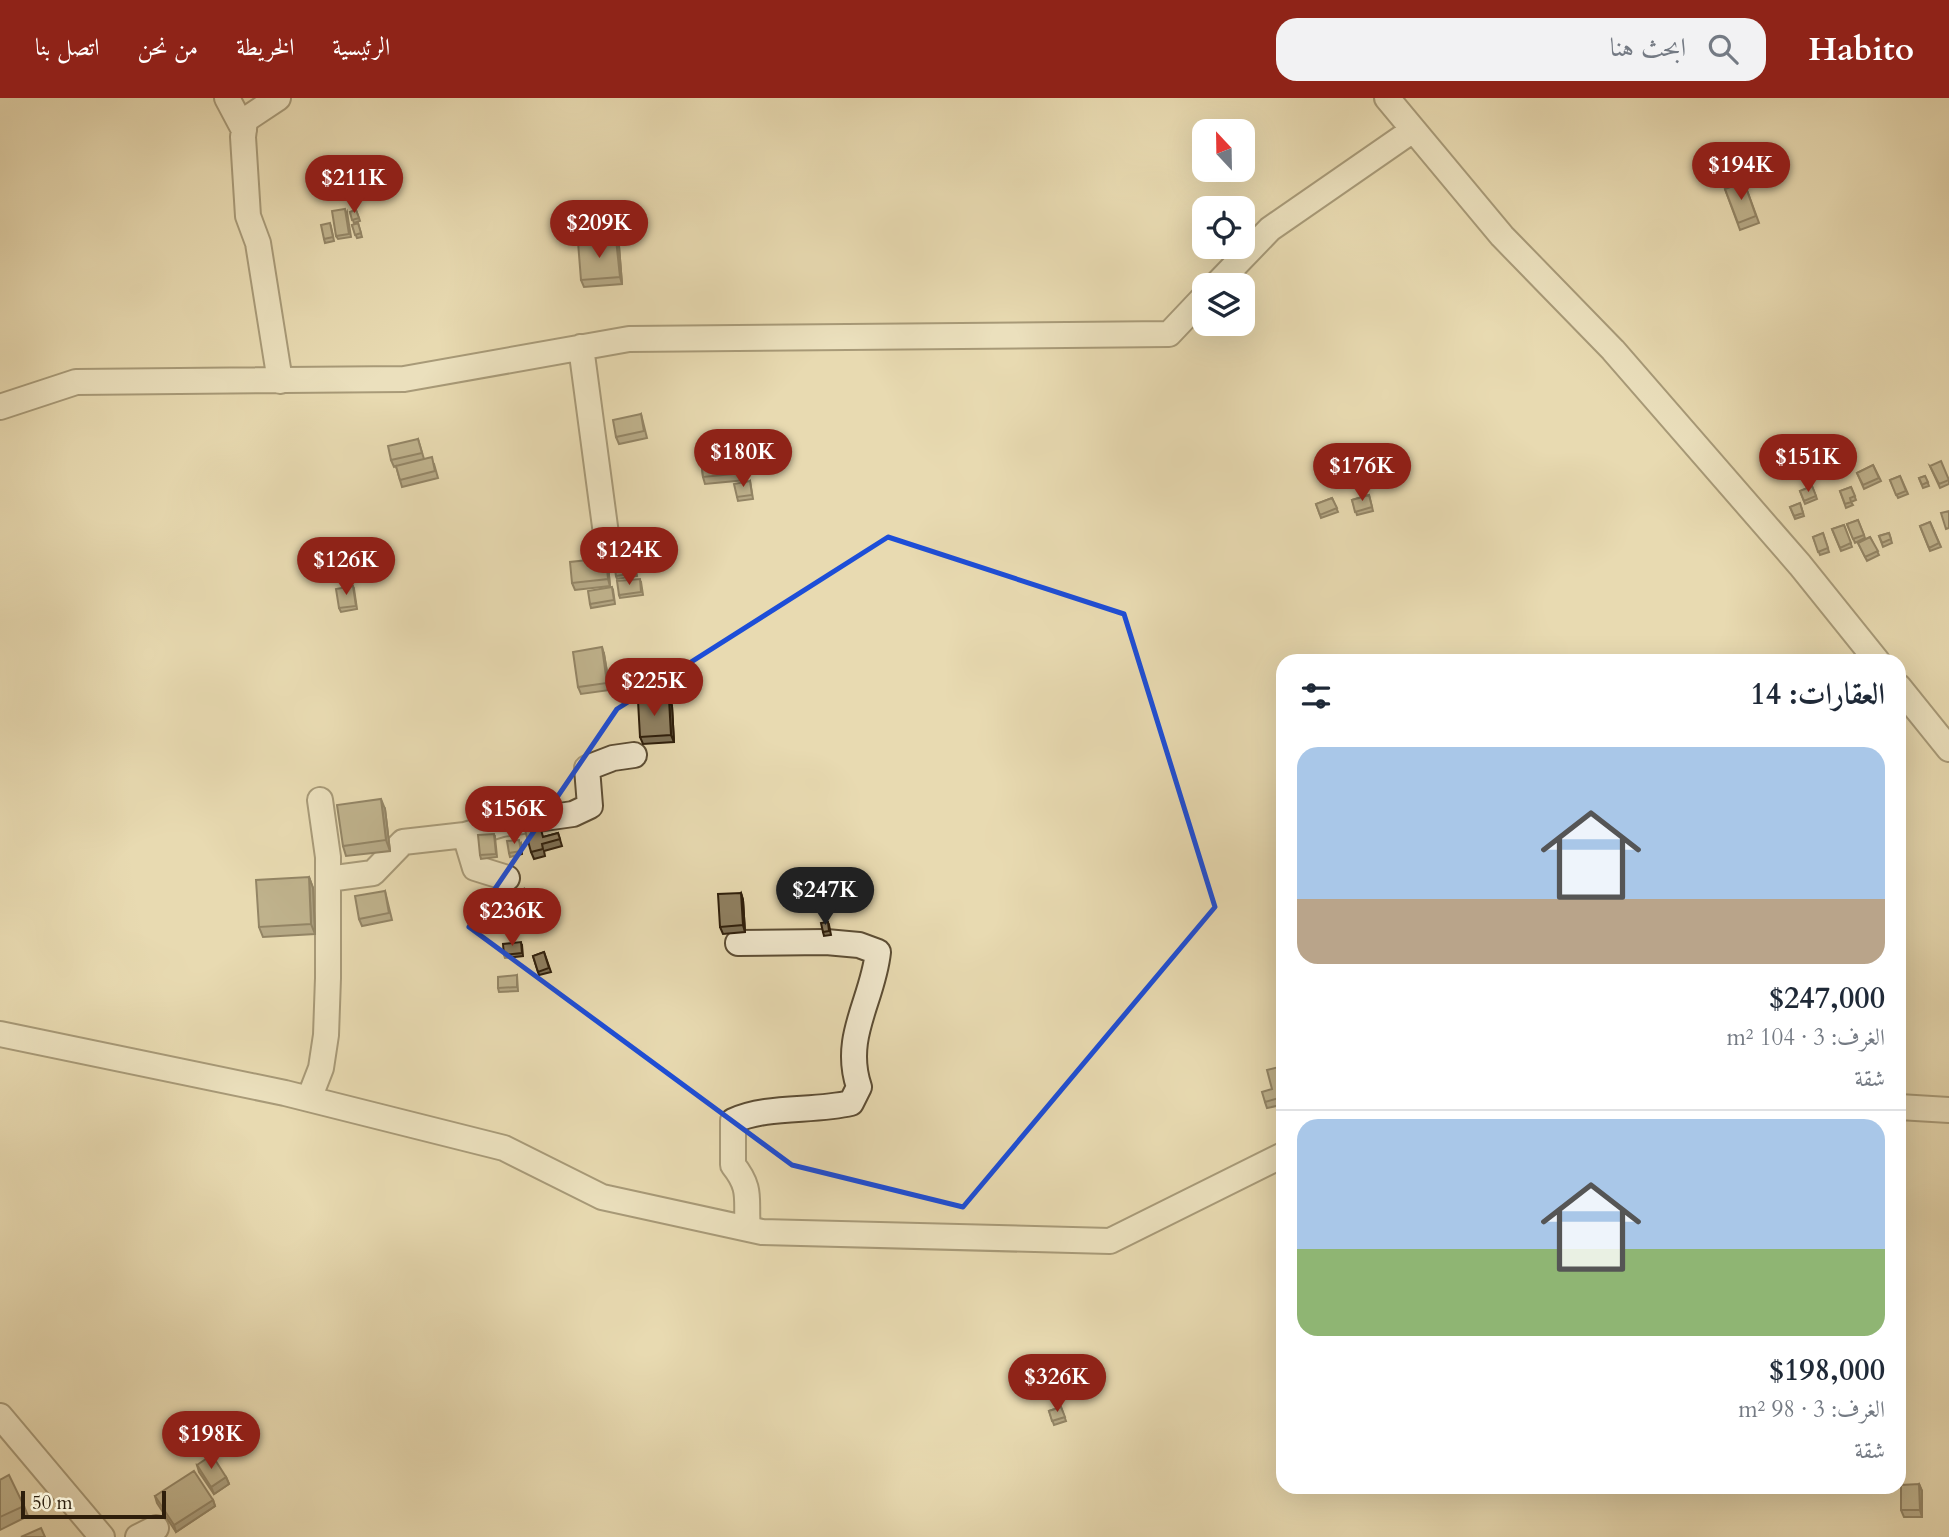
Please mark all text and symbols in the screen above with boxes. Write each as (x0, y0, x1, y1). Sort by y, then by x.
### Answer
search box (1276, 18, 1766, 81)
text: Habito (1808, 27, 1914, 72)
text: ابحث هنا (1610, 30, 1686, 65)
icon: search (1704, 30, 1742, 68)
text: اتصل بنا (35, 31, 99, 64)
text: من نحن (137, 31, 198, 64)
text: الخريطة (236, 31, 295, 64)
text: الرئيسية (333, 31, 390, 64)
north arrow (1192, 119, 1255, 182)
map controls (1192, 119, 1255, 336)
pin: $194K (1692, 142, 1790, 202)
text: $194K (1708, 149, 1774, 180)
pin: $211K (305, 156, 403, 215)
text: $211K (321, 162, 387, 193)
button: locate (1192, 196, 1255, 259)
pin: $209K (550, 200, 648, 260)
text: $209K (566, 207, 632, 238)
button: layers (1192, 273, 1255, 336)
pin: $180K (694, 430, 792, 489)
pin: $151K (1759, 434, 1857, 494)
text: $180K (710, 436, 776, 467)
text: $151K (1775, 441, 1841, 472)
pin: $176K (1313, 444, 1411, 503)
text: $176K (1329, 450, 1395, 481)
pin: $124K (580, 528, 678, 587)
text: $124K (596, 534, 662, 565)
pin: $126K (297, 538, 395, 597)
text: $126K (313, 544, 379, 575)
pin: $225K (605, 658, 703, 718)
text: $225K (621, 665, 687, 696)
text: العقارات: 14 (1750, 674, 1885, 715)
icon: filters (1297, 677, 1335, 715)
pin: $156K (465, 786, 563, 846)
icon: home (1528, 792, 1654, 918)
text: $156K (481, 793, 547, 824)
pin: $247K (776, 868, 874, 927)
text: $247K (792, 874, 858, 905)
pin: $236K (463, 888, 561, 948)
text: $236K (479, 895, 545, 926)
text: $247,000 (1769, 978, 1885, 1019)
text: الغرف: 3 · 104 m² (1726, 1022, 1885, 1053)
text: شقة (1855, 1063, 1885, 1094)
icon: home (1528, 1164, 1654, 1290)
text: $198,000 (1769, 1350, 1885, 1391)
pin: $326K (1008, 1354, 1106, 1414)
text: $326K (1024, 1361, 1090, 1392)
text: الغرف: 3 · 98 m² (1738, 1394, 1885, 1425)
pin: $198K (162, 1412, 260, 1471)
text: $198K (178, 1418, 244, 1449)
text: شقة (1855, 1435, 1885, 1466)
scale bar (21, 1488, 166, 1520)
text: 50 m (32, 1490, 73, 1516)

